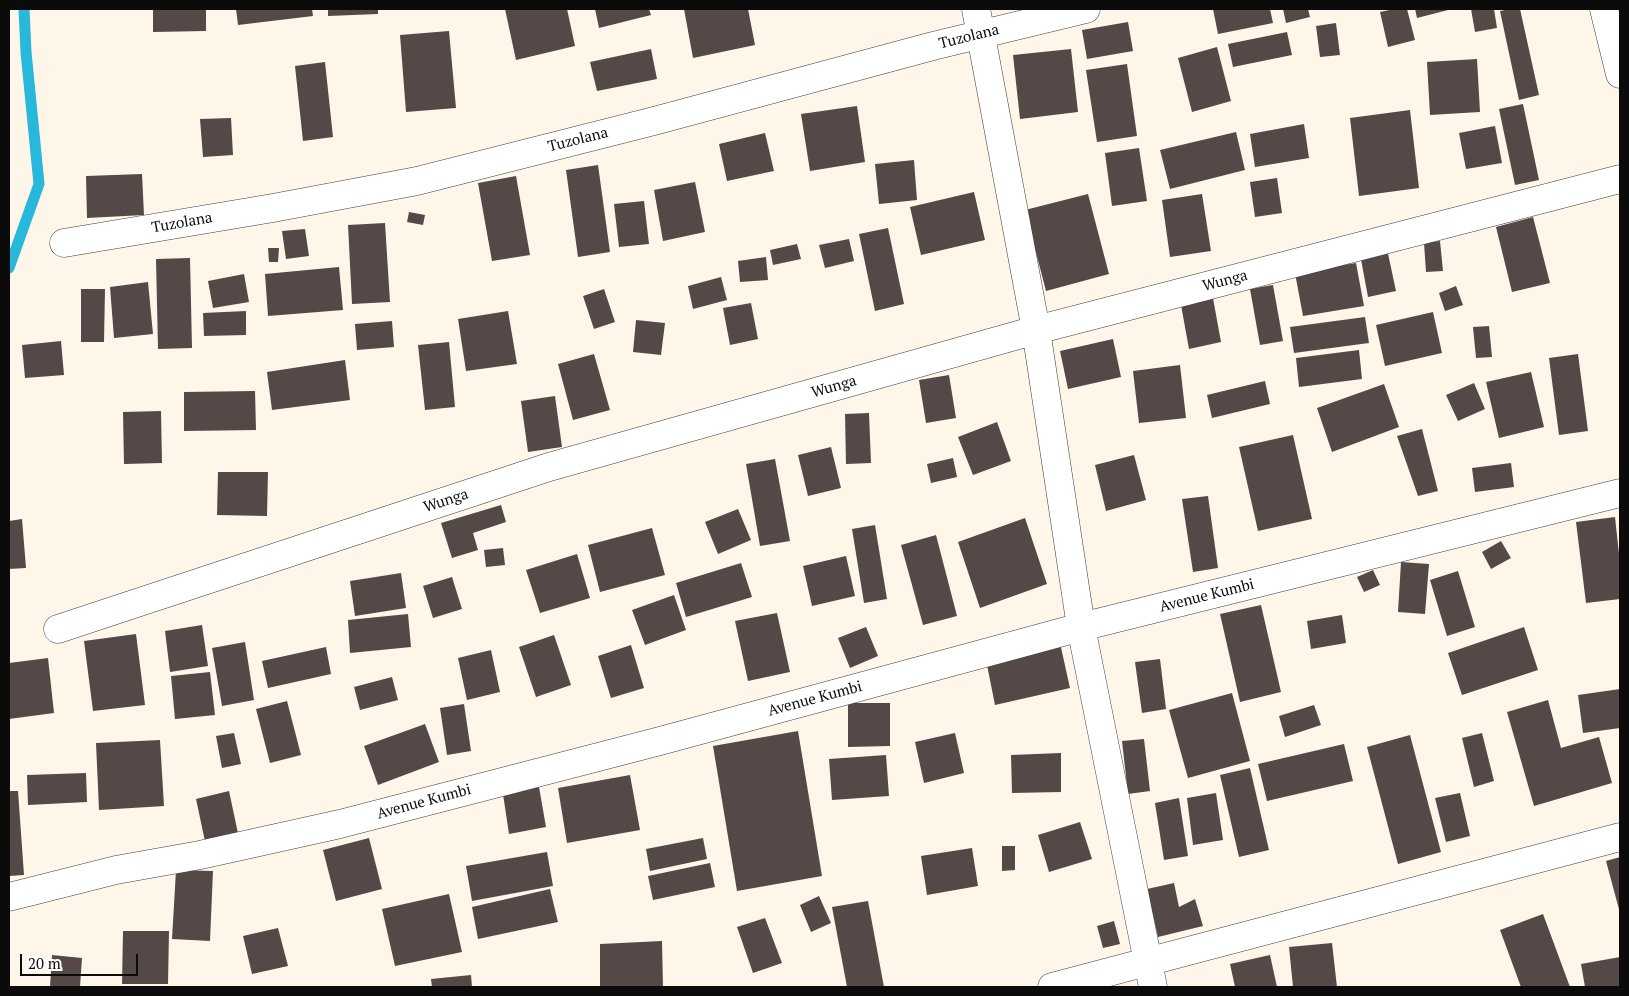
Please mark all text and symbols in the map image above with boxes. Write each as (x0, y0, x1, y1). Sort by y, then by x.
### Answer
street label: Tuzolana (937, 21, 1001, 53)
street label: Tuzolana (546, 124, 610, 156)
street label: Tuzolana (150, 209, 214, 237)
street label: Wunga (1200, 266, 1250, 296)
street label: Wunga (809, 372, 859, 402)
street label: Wunga (421, 485, 471, 517)
street label: Avenue Kumbi (1158, 576, 1256, 616)
street label: Avenue Kumbi (766, 678, 864, 720)
street label: Avenue Kumbi (375, 781, 473, 823)
scale bar (22, 944, 140, 976)
text: 20 m (28, 953, 61, 973)

